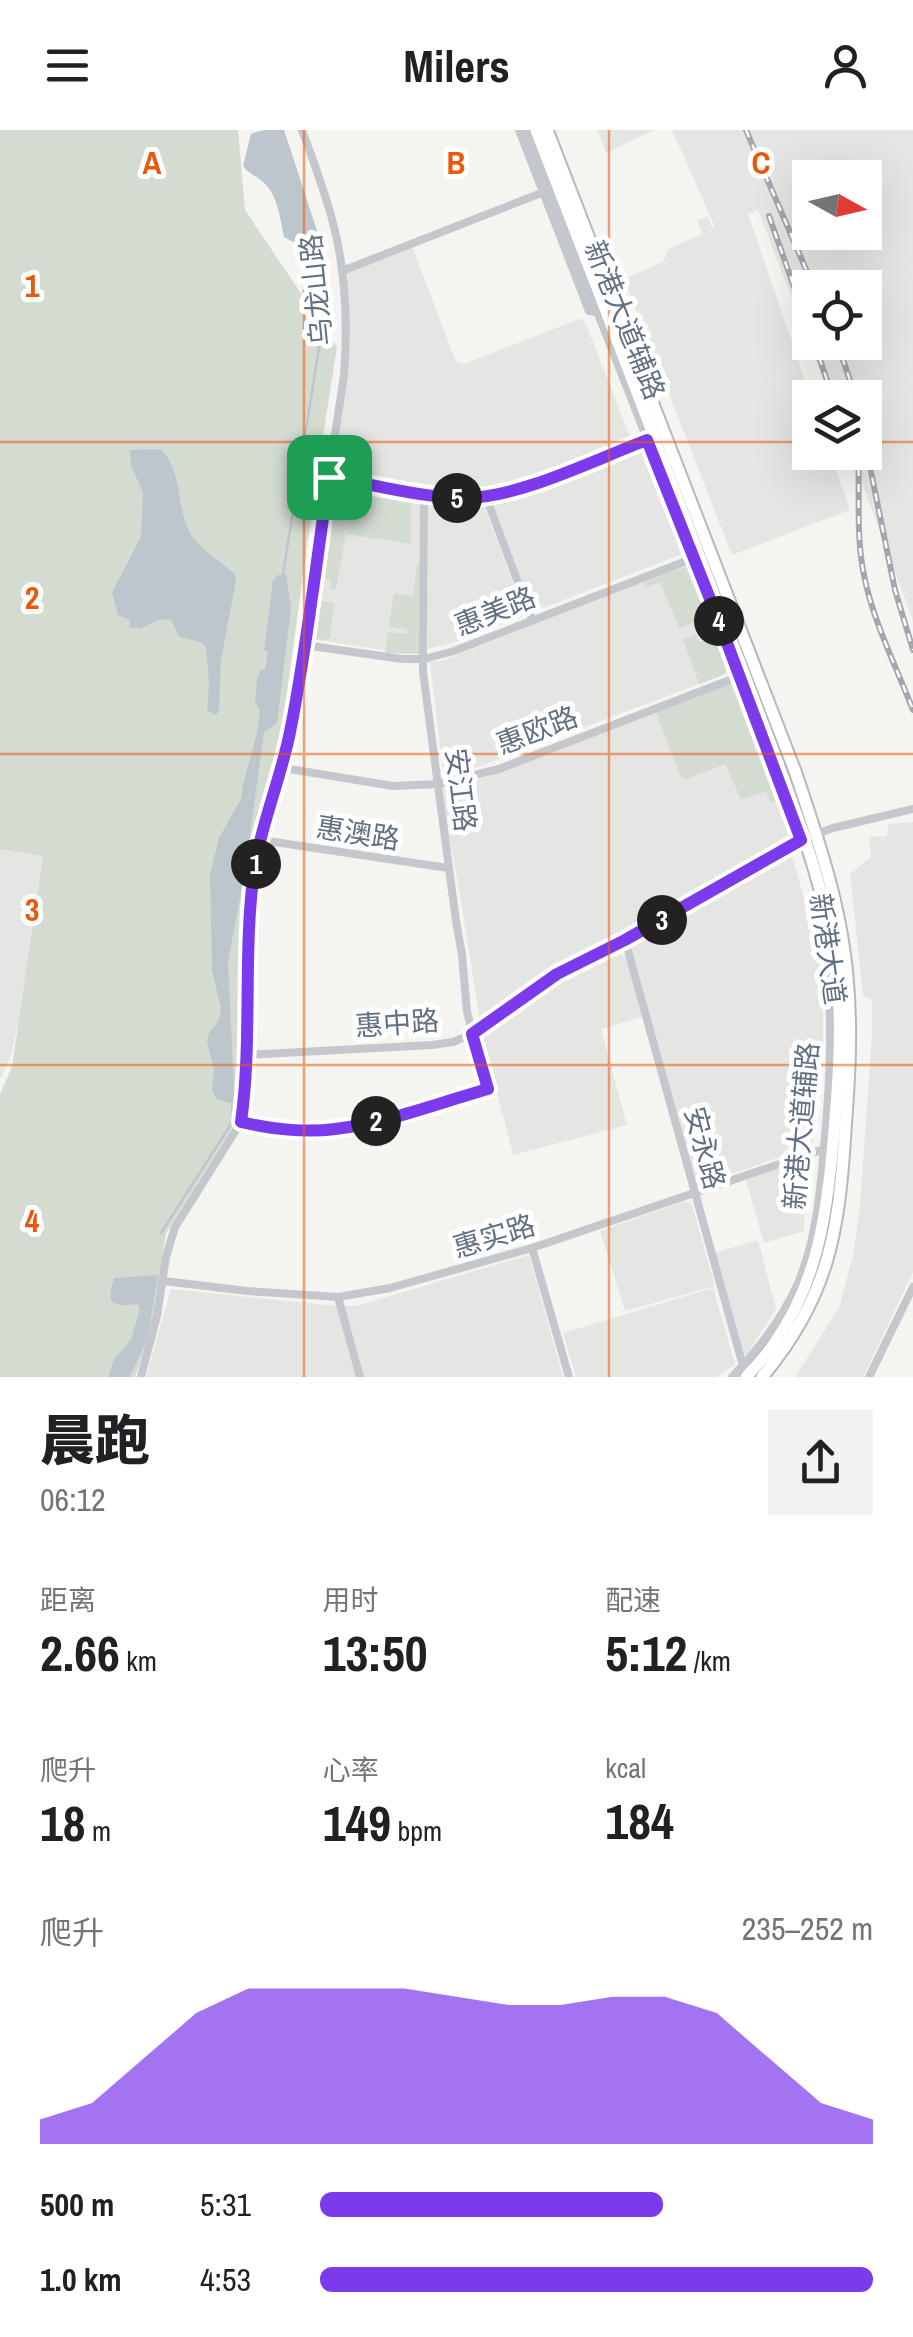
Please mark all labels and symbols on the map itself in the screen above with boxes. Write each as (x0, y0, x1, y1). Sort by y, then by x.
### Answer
text: A (143, 141, 162, 184)
text: B (447, 141, 465, 184)
text: C (752, 141, 770, 184)
north arrow (792, 160, 882, 250)
street label: 乌龙山路 (291, 232, 341, 348)
street label: 新港大道辅路 (576, 235, 674, 405)
text: 1 (25, 264, 40, 307)
pin (287, 435, 372, 520)
pin: 5 (432, 473, 482, 523)
text: 2 (25, 576, 39, 619)
street label: 惠美路 (449, 578, 541, 644)
pin: 4 (694, 596, 744, 646)
street label: 惠欧路 (491, 697, 583, 763)
street label: 安江路 (437, 746, 485, 834)
street label: 惠澳路 (314, 808, 402, 858)
pin: 1 (231, 839, 281, 889)
text: 3 (25, 888, 39, 931)
street label: 新港大道 (801, 891, 855, 1007)
pin: 3 (637, 895, 687, 945)
street label: 惠中路 (354, 1001, 440, 1045)
street label: 新港大道辅路 (775, 1041, 827, 1211)
pin: 2 (351, 1096, 401, 1146)
street label: 安永路 (676, 1103, 734, 1193)
text: 4 (25, 1199, 40, 1242)
street label: 惠实路 (448, 1206, 540, 1266)

